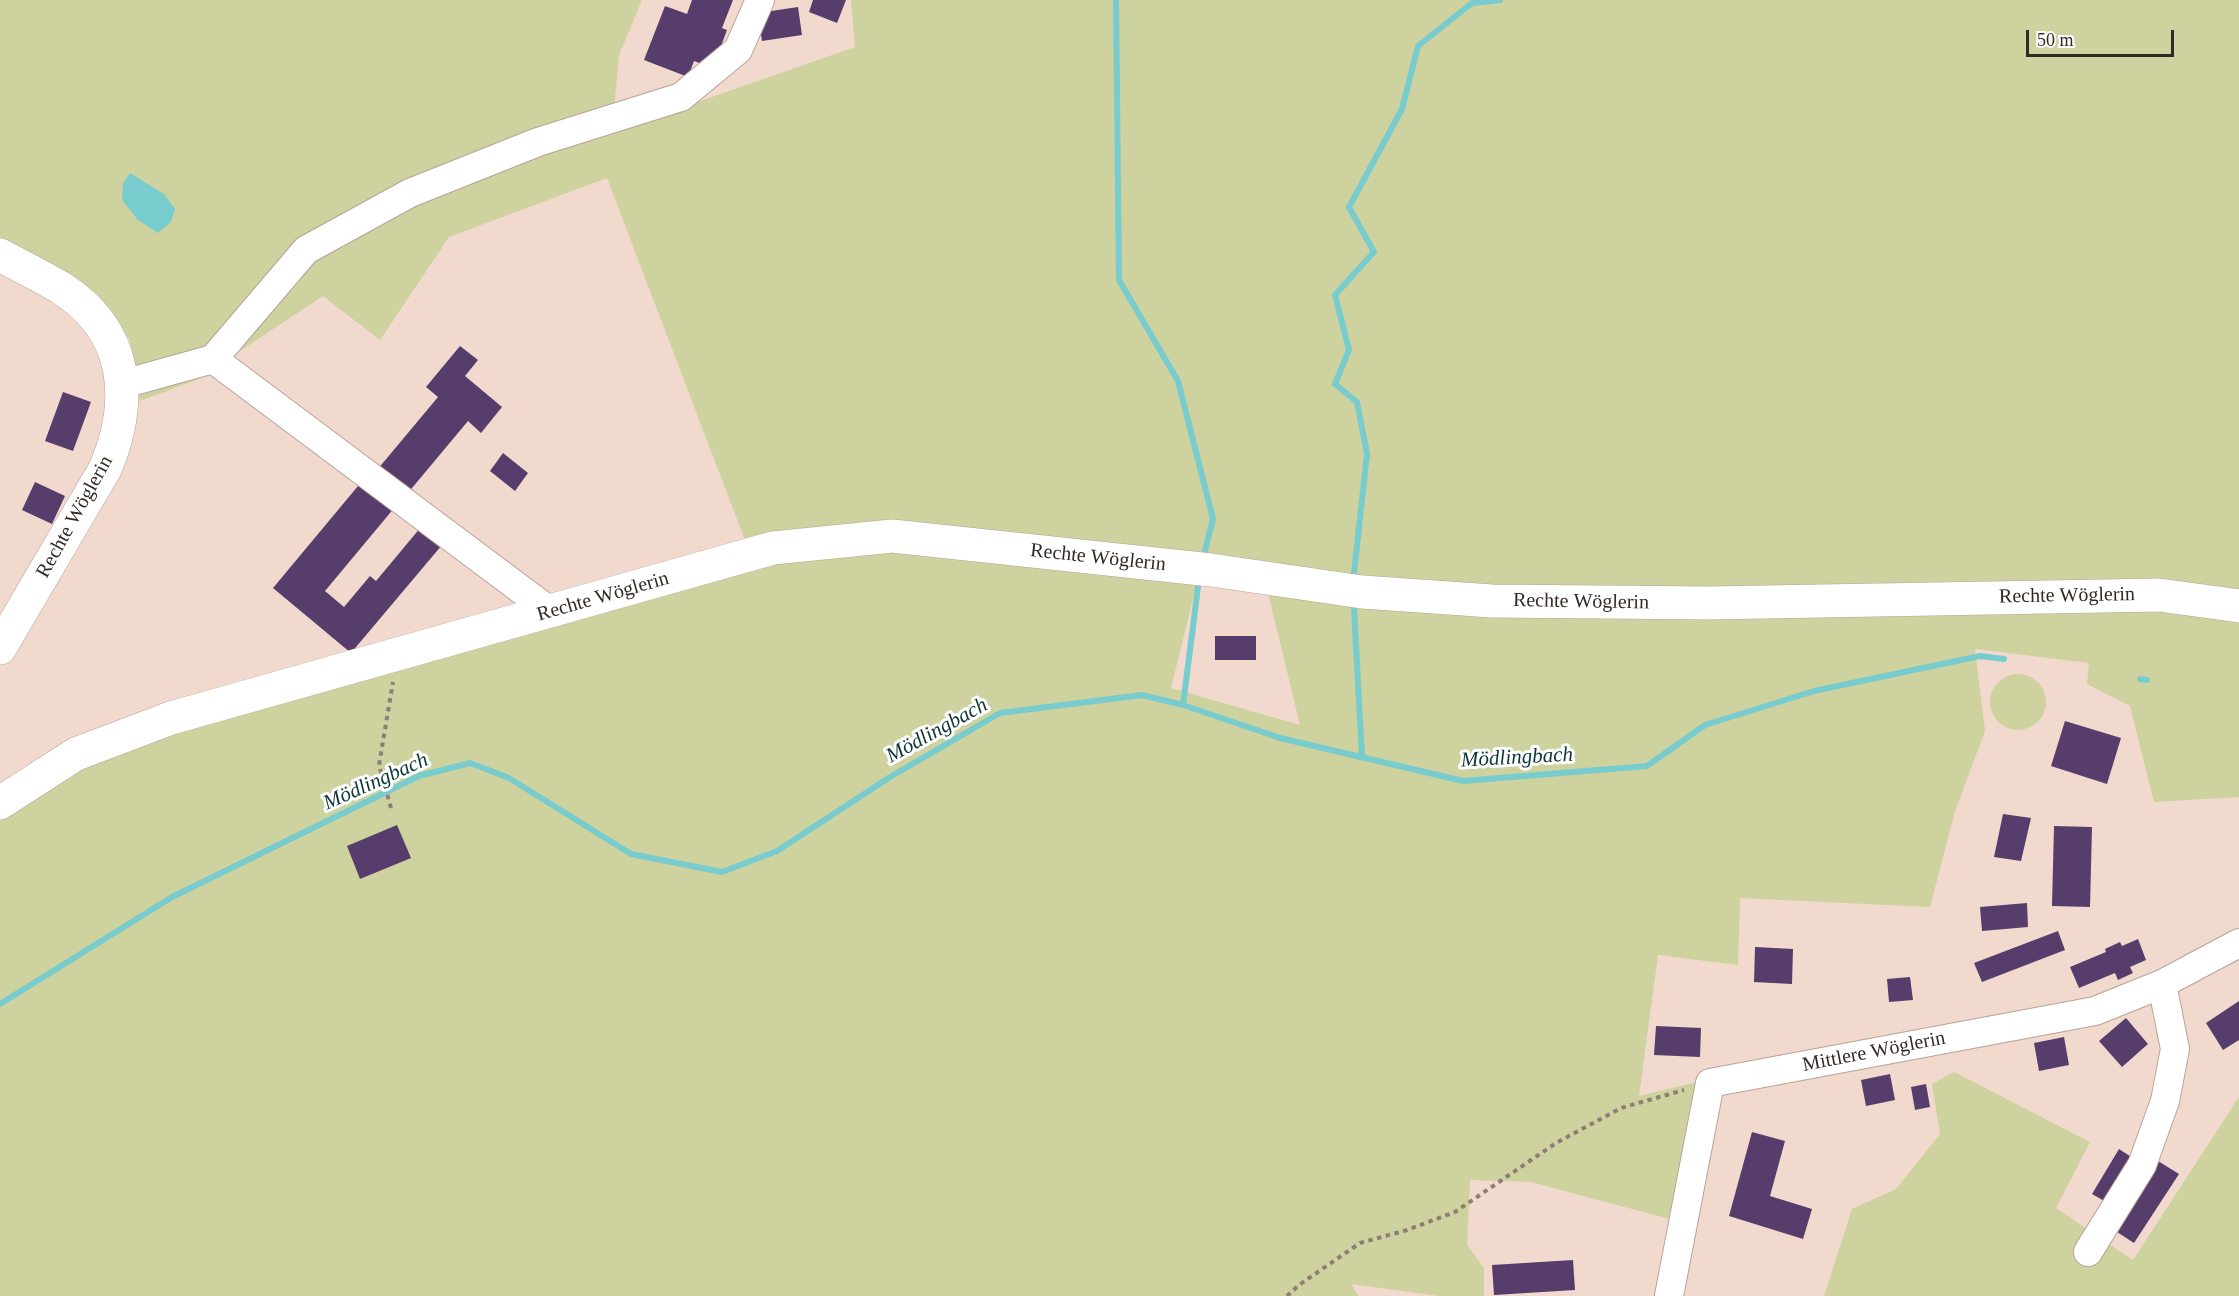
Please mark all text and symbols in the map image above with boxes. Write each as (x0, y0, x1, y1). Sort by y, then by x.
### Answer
scale bar (2029, 18, 2178, 56)
text: 50 m (2037, 30, 2074, 50)
street label: Rechte Wöglerin (32, 452, 118, 582)
street label: Rechte Wöglerin (1029, 539, 1167, 577)
street label: Rechte Wöglerin (534, 567, 672, 627)
street label: Rechte Wöglerin (1999, 583, 2135, 609)
street label: Rechte Wöglerin (1513, 589, 1649, 615)
water label: Mödlingbach (882, 693, 992, 769)
water label: Mödlingbach (1460, 742, 1574, 774)
water label: Mödlingbach (320, 748, 432, 816)
street label: Mittlere Wöglerin (1801, 1026, 1947, 1078)

